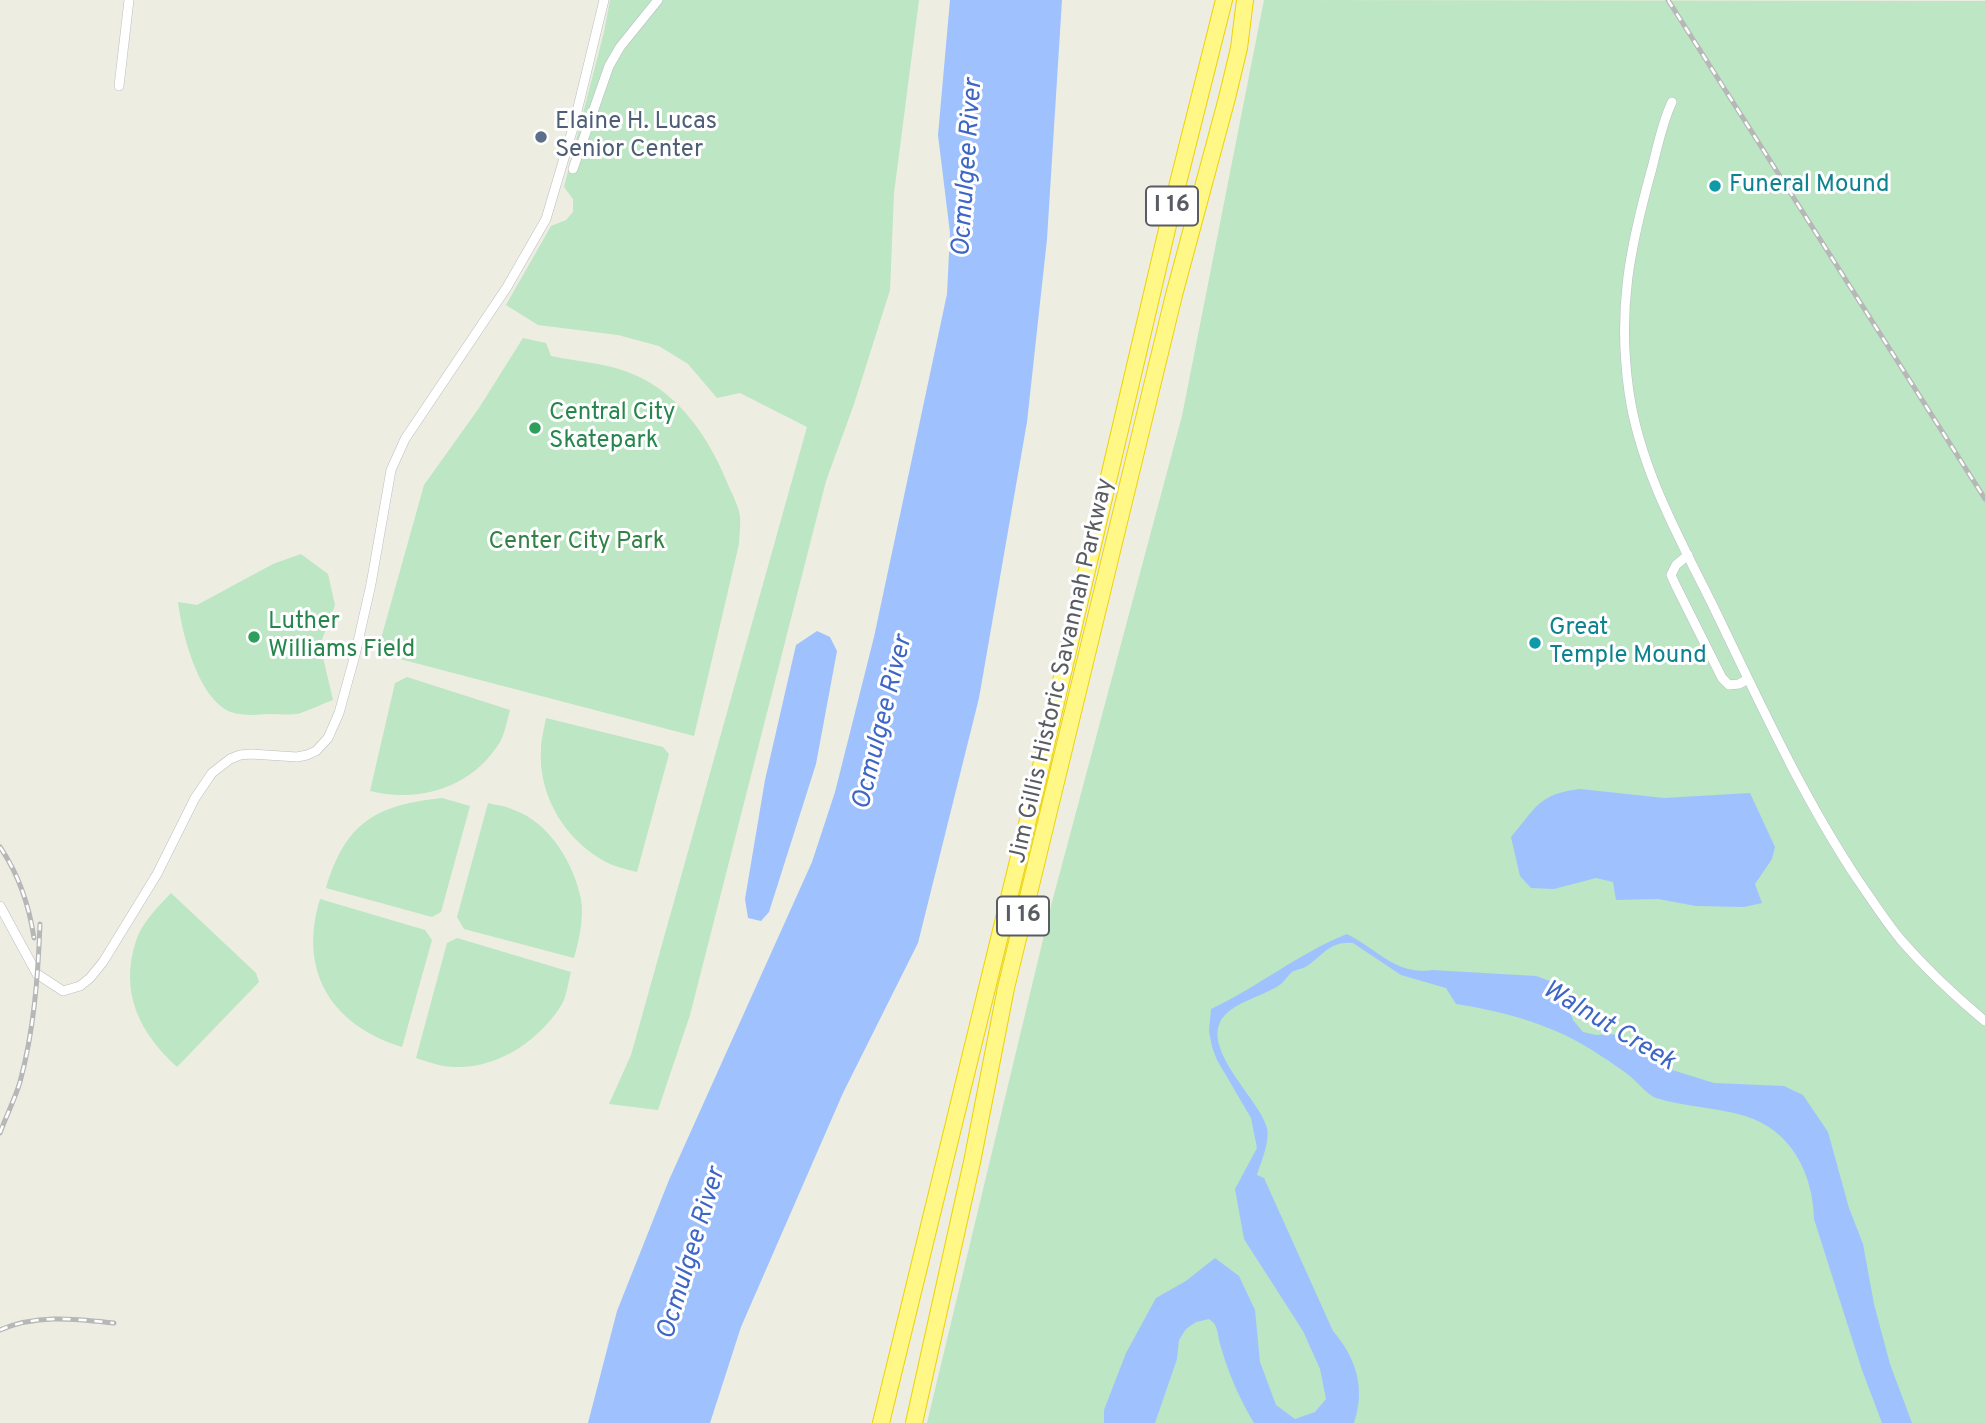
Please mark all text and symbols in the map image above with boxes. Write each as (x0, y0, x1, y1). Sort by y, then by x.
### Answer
water label: Ocmulgee River (947, 78, 991, 258)
place label: Elaine H. Lucas Senior Center (555, 109, 717, 165)
marker: Elaine H. Lucas Senior Center (533, 129, 549, 145)
place label: Funeral Mound (1729, 172, 1890, 200)
marker: Funeral Mound (1707, 178, 1723, 194)
road number: I 16 (1146, 186, 1198, 226)
place label: Central City Skatepark (549, 400, 675, 456)
marker: Central City Skatepark (527, 420, 543, 436)
street label: Jim Gillis Historic Savannah Parkway (1005, 476, 1121, 866)
park label: Center City Park (488, 529, 666, 557)
place label: Luther Williams Field (268, 609, 415, 665)
place label: Great Temple Mound (1549, 615, 1707, 671)
marker: Luther Williams Field (246, 629, 262, 645)
water label: Ocmulgee River (847, 633, 921, 813)
marker: Great Temple Mound (1527, 635, 1543, 651)
road number: I 16 (997, 897, 1049, 936)
water label: Walnut Creek (1536, 975, 1680, 1079)
water label: Ocmulgee River (652, 1164, 734, 1344)

